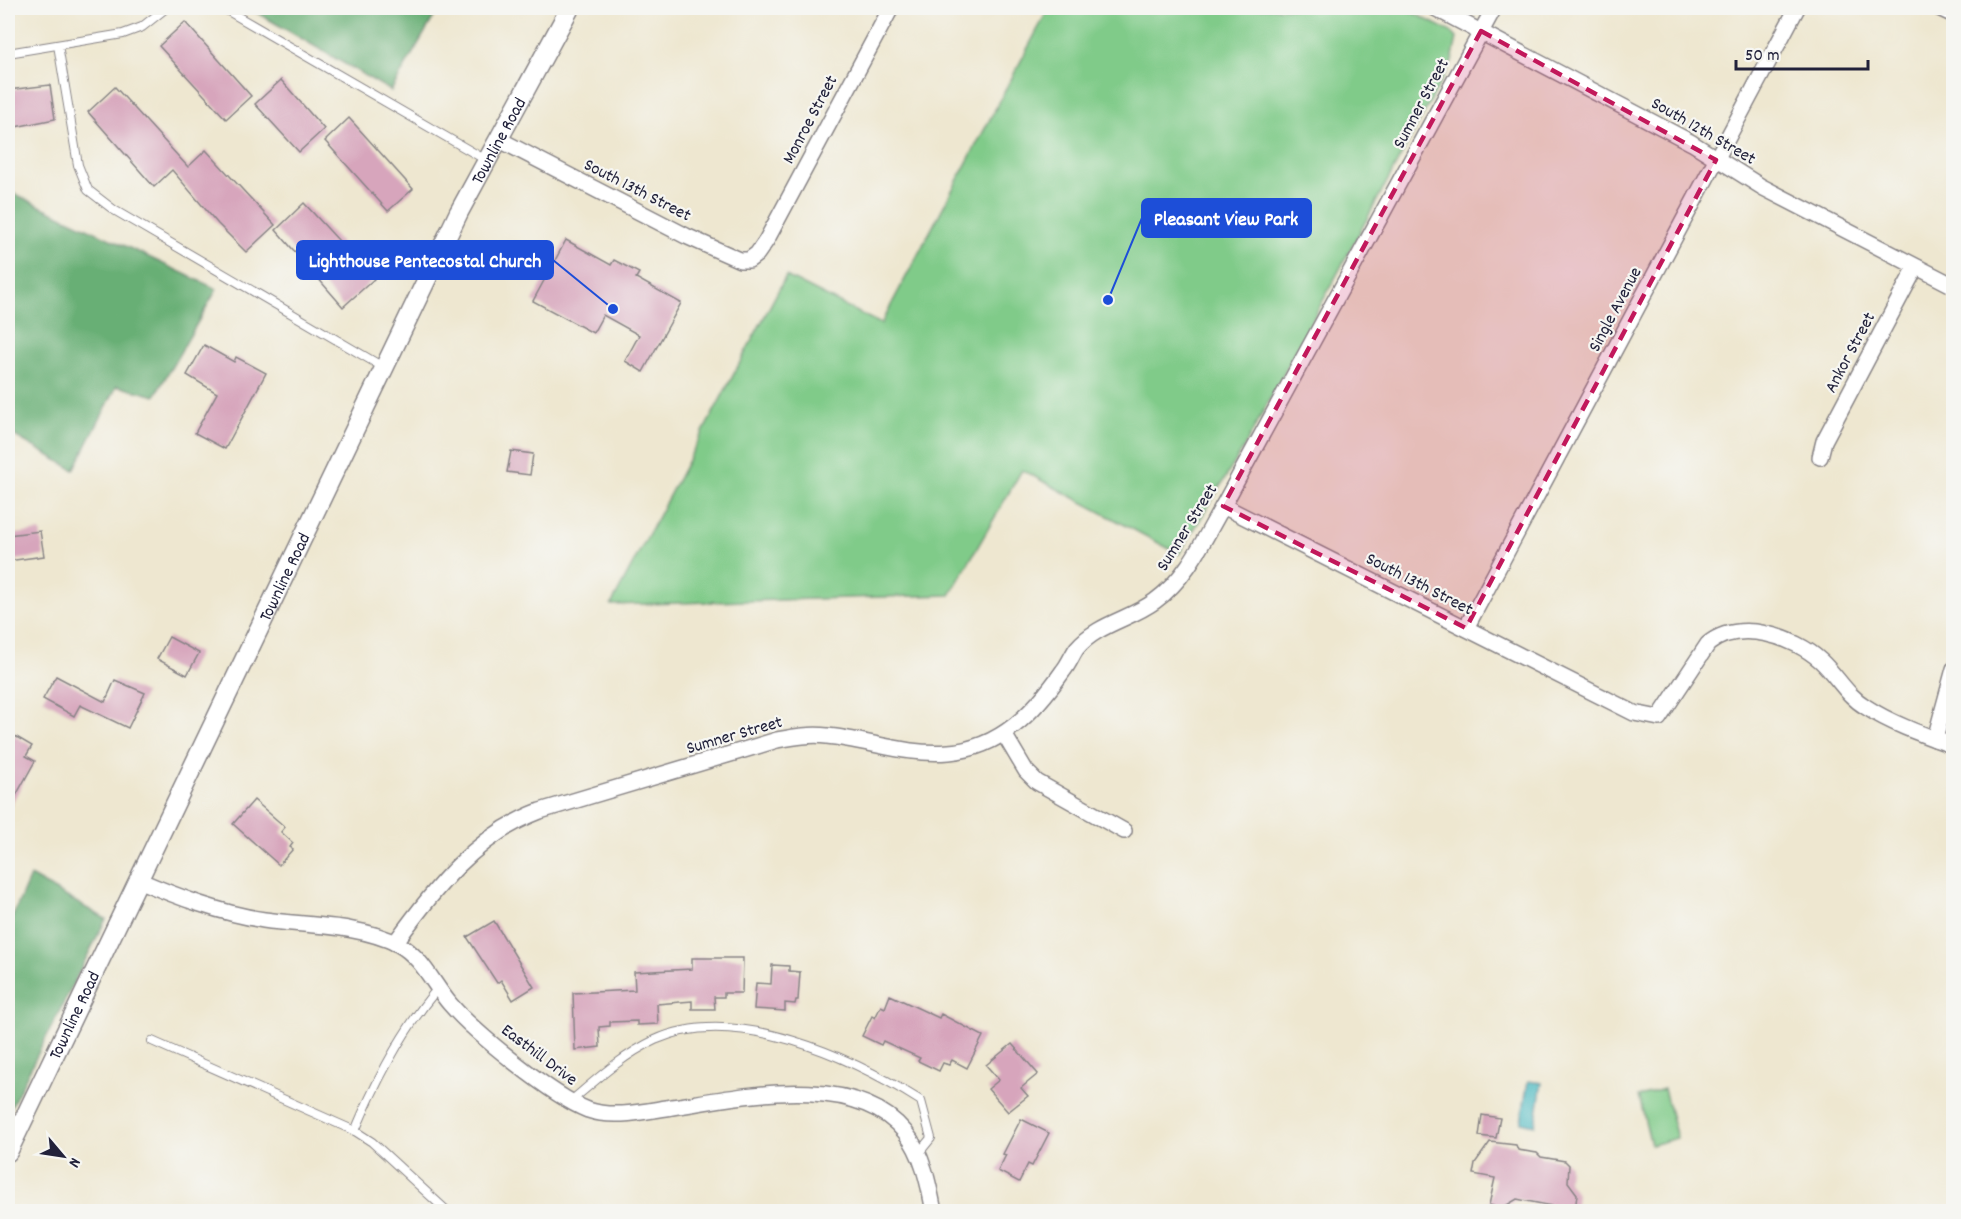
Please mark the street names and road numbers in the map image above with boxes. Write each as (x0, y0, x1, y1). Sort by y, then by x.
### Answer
street label: Sumner Street (1388, 54, 1457, 154)
street label: Monroe Street (777, 71, 845, 169)
street label: South 12th Street (1646, 92, 1760, 172)
street label: Townline Road (466, 94, 534, 189)
street label: South 13th Street (579, 153, 695, 229)
street label: Single Avenue (1583, 263, 1649, 357)
street label: Ankor Street (1819, 308, 1883, 398)
street label: Sumner Street (1151, 479, 1225, 577)
street label: Townline Road (254, 530, 318, 626)
street label: South 13th Street (1361, 547, 1477, 623)
street label: Sumner Street (684, 711, 786, 762)
street label: Townline Road (44, 968, 108, 1064)
street label: Easthill Drive (495, 1019, 582, 1093)

